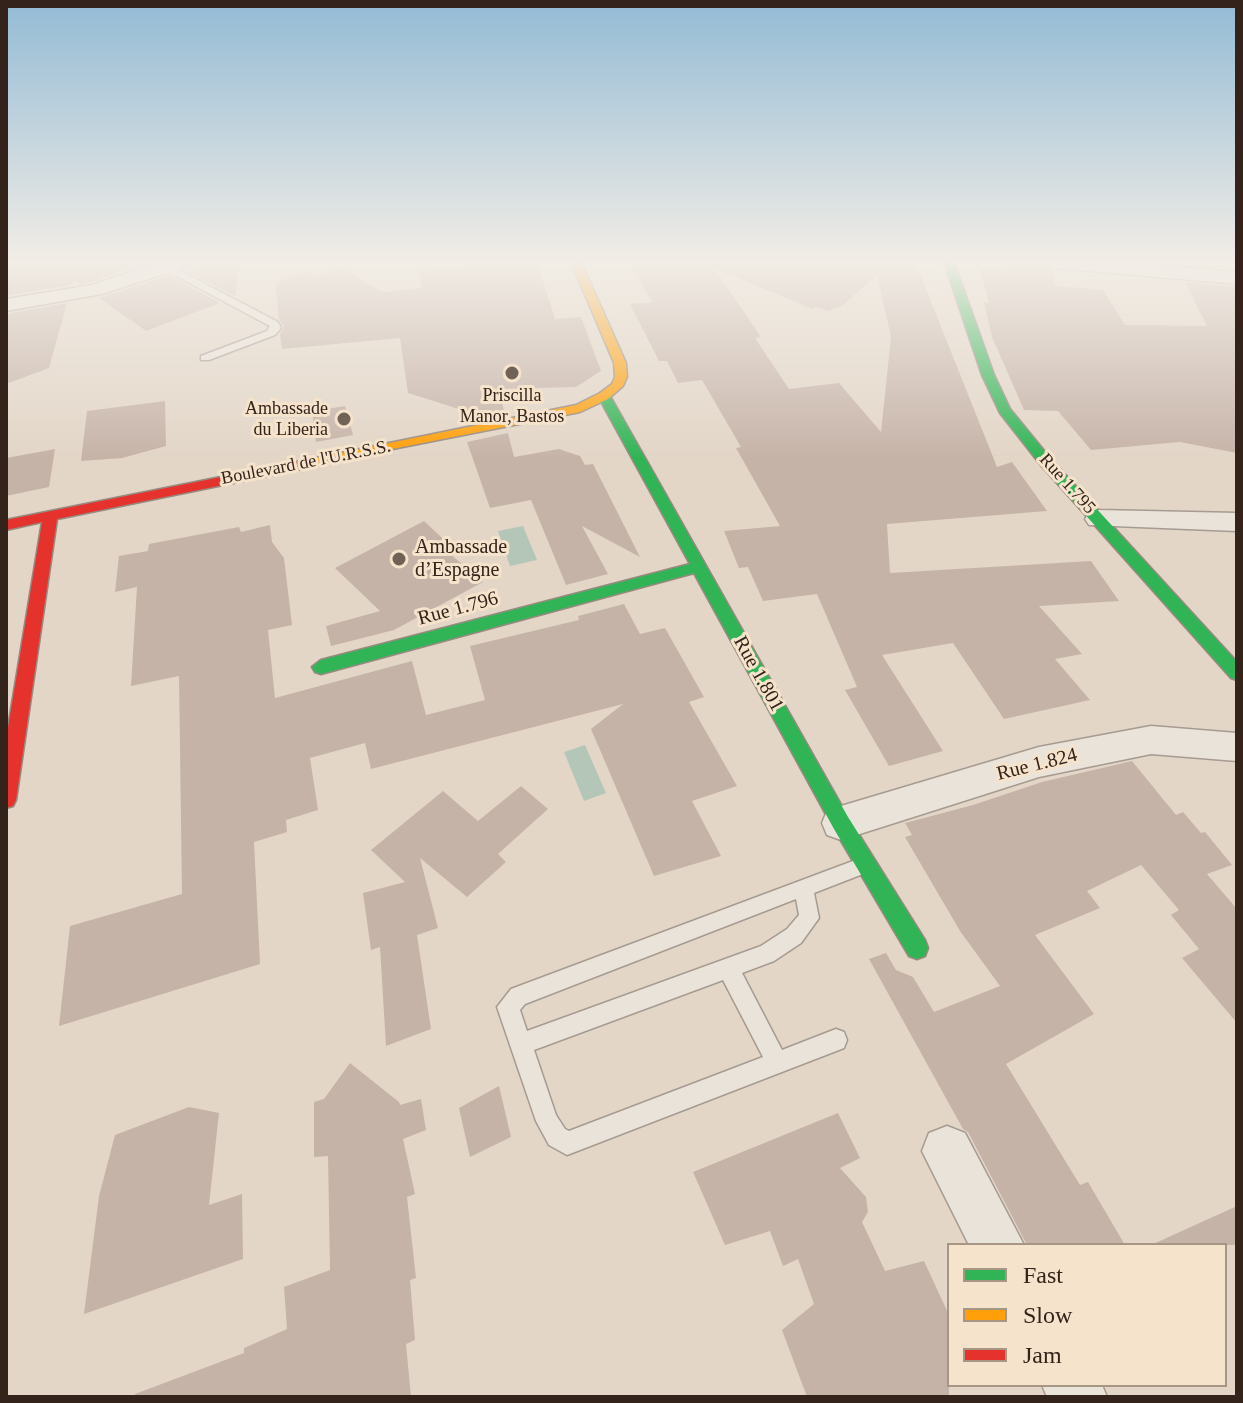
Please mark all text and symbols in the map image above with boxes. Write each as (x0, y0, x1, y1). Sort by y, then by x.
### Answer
marker: Priscilla Manor, Bastos (503, 364, 521, 382)
place label: Priscilla Manor, Bastos (460, 385, 564, 428)
place label: Ambassade du Liberia (245, 398, 328, 440)
marker: Ambassade du Liberia (335, 410, 353, 428)
street label: Boulevard de l'U.R.S.S. (219, 436, 393, 490)
street label: Rue 1.795 (1034, 449, 1100, 519)
place label: Ambassade d’Espagne (415, 536, 507, 583)
marker: Ambassade d’Espagne (390, 550, 408, 568)
street label: Rue 1.796 (415, 587, 501, 631)
street label: Rue 1.801 (728, 632, 788, 716)
street label: Rue 1.824 (994, 743, 1080, 787)
legend (947, 1243, 1227, 1387)
text: Fast (1023, 1262, 1063, 1288)
text: Slow (1023, 1302, 1072, 1328)
text: Jam (1023, 1342, 1062, 1368)

